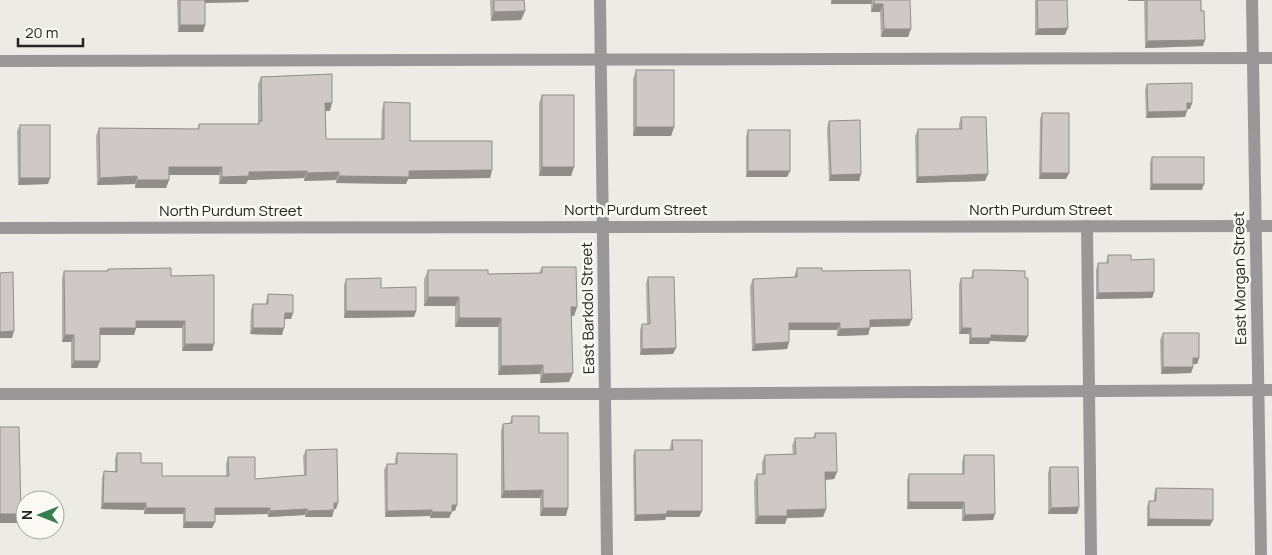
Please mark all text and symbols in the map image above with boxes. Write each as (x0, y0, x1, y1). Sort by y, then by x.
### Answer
scale bar (18, 15, 82, 47)
text: 20 m (25, 22, 58, 43)
street label: North Purdum Street (564, 199, 708, 220)
street label: North Purdum Street (969, 199, 1113, 220)
street label: North Purdum Street (159, 200, 303, 221)
street label: East Morgan Street (1228, 211, 1251, 345)
street label: East Barkdol Street (576, 242, 599, 374)
north arrow (15, 490, 65, 540)
text: N (17, 510, 36, 520)

